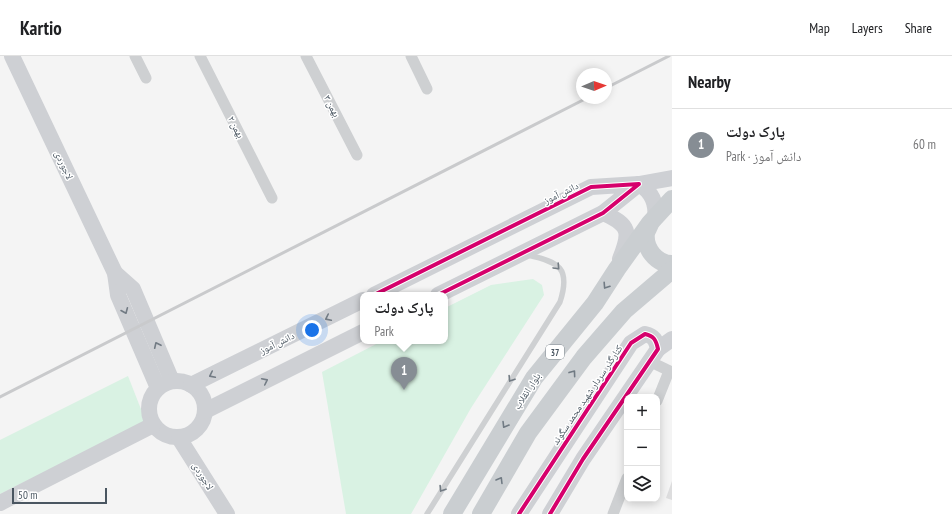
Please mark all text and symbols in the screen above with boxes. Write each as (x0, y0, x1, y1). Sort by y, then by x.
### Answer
text: Kartio (20, 16, 62, 40)
text: Map (809, 19, 830, 37)
text: Layers (852, 19, 883, 37)
text: Share (905, 19, 932, 37)
north arrow (576, 68, 612, 104)
text: Nearby (688, 71, 731, 93)
street label: بهمن ۳ (321, 93, 343, 119)
street label: بهمن ۲ (225, 114, 247, 140)
text: پارک دولت (726, 122, 785, 141)
text: 1 (698, 136, 704, 153)
text: 60 m (913, 136, 936, 153)
street label: لاجوردی (52, 148, 76, 182)
text: Park · دانش آموز (726, 148, 801, 165)
street label: دانش آموز (541, 179, 580, 207)
one-way arrow (553, 262, 560, 270)
one-way arrow (604, 281, 611, 288)
popup (360, 292, 448, 344)
text: پارک دولت (375, 298, 433, 317)
one-way arrow (120, 306, 128, 314)
one-way arrow (325, 313, 332, 320)
your location (302, 320, 322, 340)
text: Park (375, 323, 394, 340)
street label: دانش آموز (257, 329, 296, 357)
one-way arrow (154, 342, 162, 350)
street label: کنارگذر سردار شهید محمد سگوند (549, 343, 625, 447)
road number: 37 (546, 345, 564, 359)
pin: 1 (391, 357, 417, 390)
one-way arrow (208, 370, 216, 378)
street label: بلوار انقلاب (510, 370, 544, 412)
one-way arrow (568, 370, 575, 377)
one-way arrow (509, 375, 516, 382)
one-way arrow (261, 378, 268, 386)
map controls (624, 394, 660, 502)
button: + (624, 394, 660, 430)
one-way arrow (503, 421, 510, 428)
button: − (624, 430, 660, 466)
street label: لاجوردی (189, 460, 217, 492)
button: layers (624, 466, 660, 502)
one-way arrow (495, 477, 502, 484)
one-way arrow (440, 485, 447, 492)
scale bar (12, 486, 107, 505)
text: 50 m (18, 488, 37, 502)

